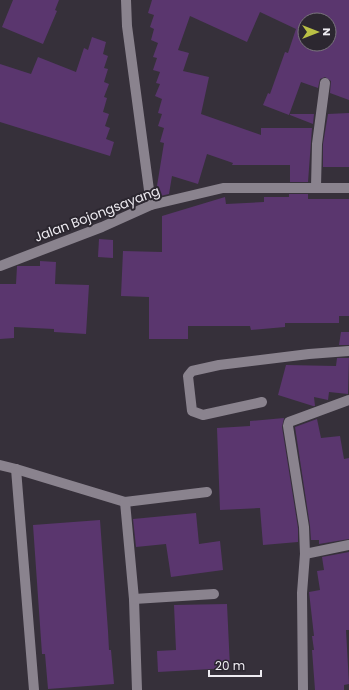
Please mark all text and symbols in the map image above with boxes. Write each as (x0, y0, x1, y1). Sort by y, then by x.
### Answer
north arrow (297, 12, 337, 52)
text: N (319, 28, 335, 36)
street label: Jalan Bojongsayang (31, 181, 163, 247)
scale bar (209, 652, 261, 678)
text: 20 m (215, 657, 245, 674)

